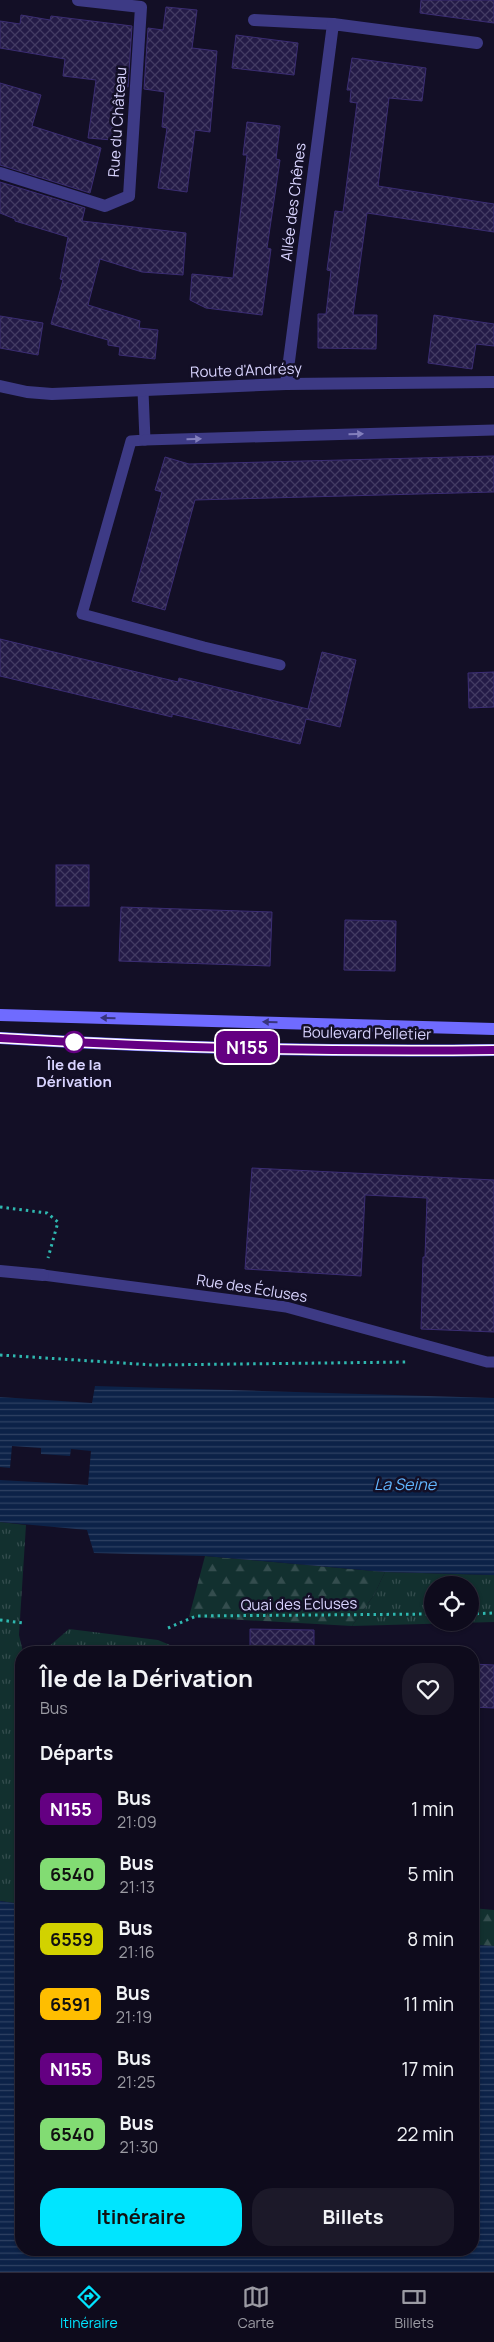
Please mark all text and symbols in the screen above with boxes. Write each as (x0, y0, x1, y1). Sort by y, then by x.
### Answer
street label: Rue du Château (103, 66, 131, 178)
street label: Allée des Chênes (275, 141, 311, 262)
street label: Route d'Andrésy (190, 358, 302, 382)
one-way arrow (349, 430, 365, 438)
one-way arrow (186, 434, 202, 442)
one-way arrow (100, 1013, 116, 1021)
one-way arrow (262, 1018, 278, 1026)
street label: Boulevard Pelletier (302, 1021, 432, 1045)
marker: Île de la Dérivation (63, 1031, 85, 1053)
line badge: N155 (212, 1031, 282, 1063)
text: N155 (226, 1035, 268, 1059)
place label: Île de la Dérivation (36, 1054, 112, 1092)
street label: Rue des Écluses (195, 1269, 309, 1307)
water label: La Seine (374, 1473, 438, 1495)
map controls (424, 1576, 479, 1631)
button: locate (424, 1576, 479, 1631)
street label: Quai des Écluses (240, 1592, 358, 1616)
text: Île de la Dérivation (40, 1661, 253, 1694)
button: heart (402, 1663, 454, 1715)
text: Bus (40, 1697, 68, 1719)
text: Départs (40, 1740, 113, 1766)
text: Bus (117, 1785, 151, 1811)
text: 1 min (411, 1796, 454, 1822)
text: N155 (50, 1797, 92, 1821)
text: 21:09 (117, 1811, 157, 1833)
text: Bus (120, 1850, 154, 1876)
text: 5 min (407, 1861, 454, 1887)
text: 6540 (50, 1862, 95, 1886)
text: 21:13 (120, 1876, 155, 1898)
text: Bus (118, 1915, 153, 1941)
text: 8 min (407, 1926, 454, 1952)
text: 6559 (50, 1927, 93, 1951)
text: 21:16 (118, 1941, 155, 1963)
text: Bus (116, 1980, 150, 2006)
text: 11 min (404, 1991, 454, 2017)
text: 6591 (50, 1992, 91, 2016)
text: 21:19 (116, 2006, 152, 2028)
text: Bus (117, 2045, 151, 2071)
text: 17 min (401, 2056, 454, 2082)
text: N155 (50, 2057, 92, 2081)
text: 21:25 (117, 2071, 155, 2093)
text: Bus (120, 2110, 154, 2136)
text: 22 min (397, 2121, 454, 2147)
text: 6540 (50, 2122, 95, 2146)
text: 21:30 (120, 2136, 158, 2158)
button: Itinéraire (40, 2188, 242, 2246)
button: Billets (252, 2188, 454, 2246)
tab: Itinéraire (60, 2283, 118, 2332)
tab: Carte (238, 2283, 274, 2332)
tab: Billets (394, 2283, 434, 2332)

